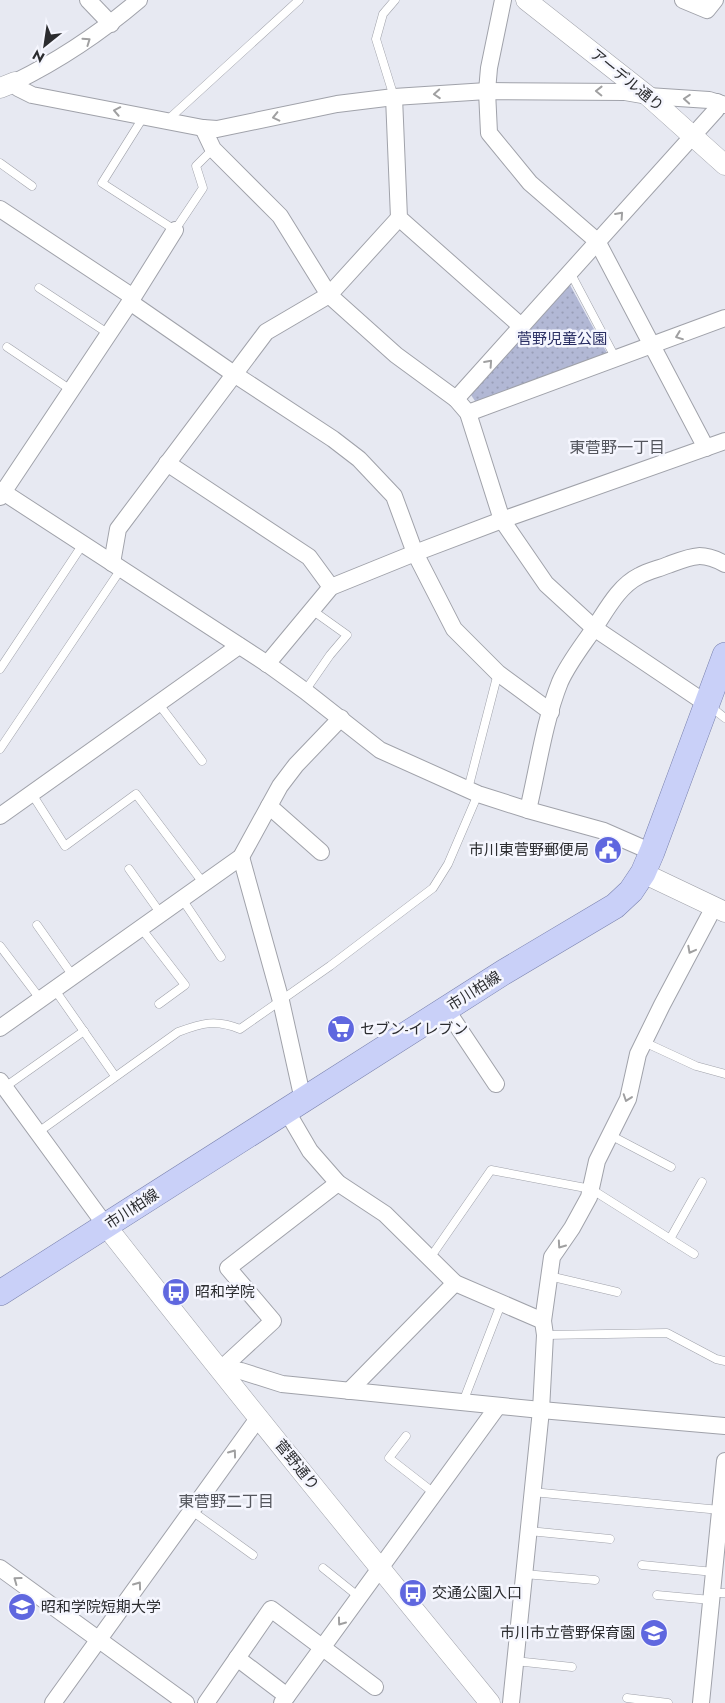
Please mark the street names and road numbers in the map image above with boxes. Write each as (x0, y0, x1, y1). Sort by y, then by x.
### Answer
street label: アーデル通り (585, 43, 669, 117)
street label: 市川柏線 (443, 966, 505, 1016)
street label: 市川柏線 (101, 1183, 163, 1235)
street label: 菅野通り (270, 1435, 324, 1495)

